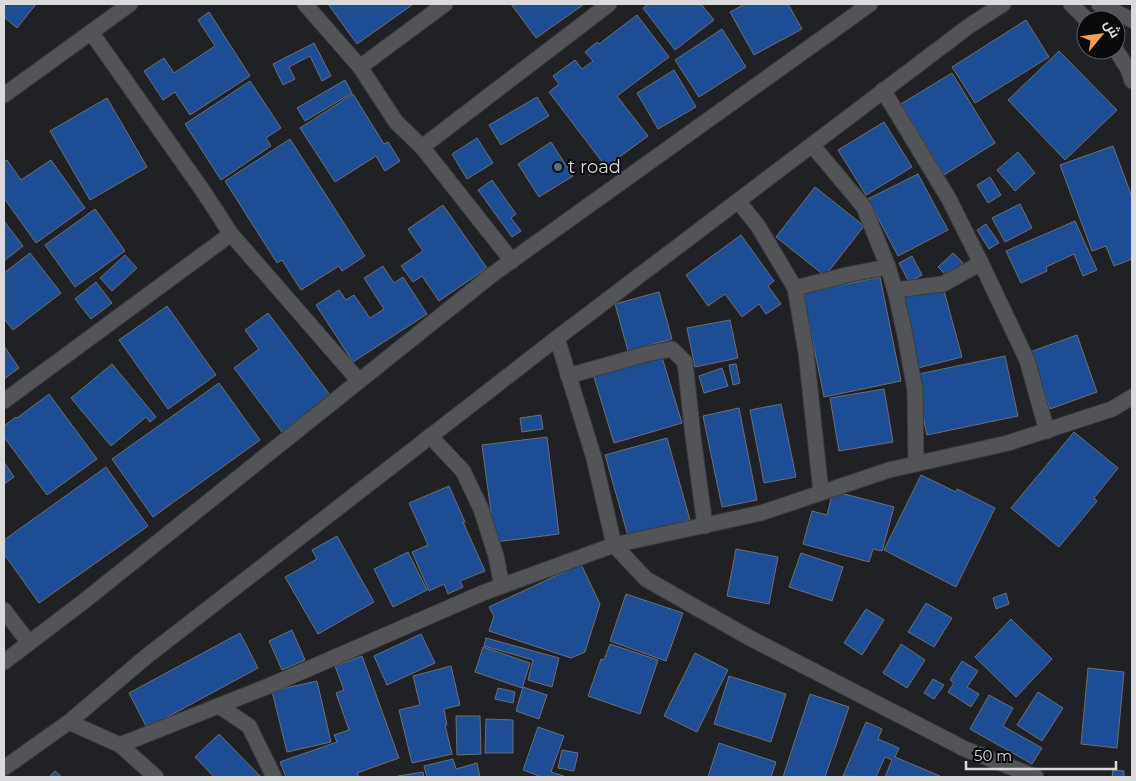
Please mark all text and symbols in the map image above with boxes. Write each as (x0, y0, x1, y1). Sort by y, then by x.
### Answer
north arrow (1076, 10, 1126, 60)
text: ش (1100, 16, 1125, 41)
place label: t road (568, 156, 621, 178)
marker: t road (552, 161, 564, 173)
scale bar (966, 738, 1116, 770)
text: 50 m (974, 746, 1012, 765)

